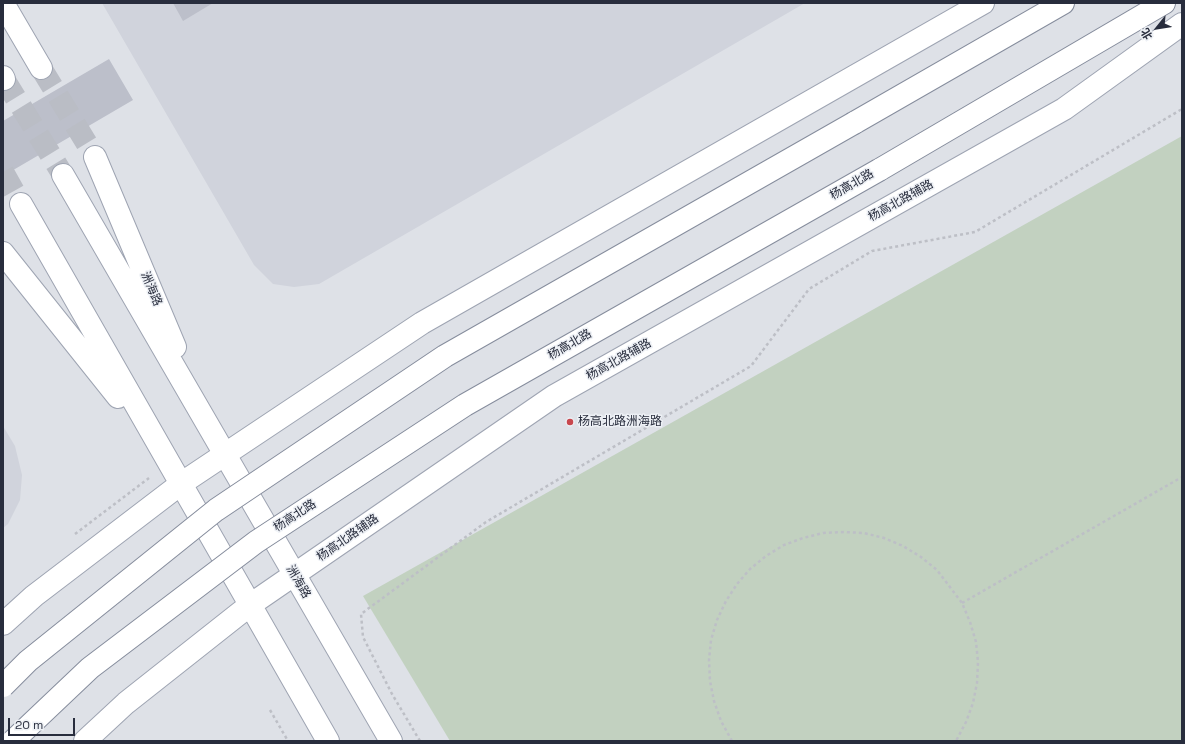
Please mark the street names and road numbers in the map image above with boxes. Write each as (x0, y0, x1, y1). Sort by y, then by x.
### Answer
street label: 杨高北路 (828, 167, 876, 203)
street label: 杨高北路辅路 (866, 177, 936, 225)
street label: 洲海路 (137, 270, 165, 308)
street label: 杨高北路 (546, 327, 594, 363)
street label: 杨高北路辅路 (584, 336, 654, 384)
street label: 杨高北路 (271, 497, 319, 535)
street label: 杨高北路辅路 (314, 511, 382, 565)
street label: 洲海路 (283, 563, 313, 601)

